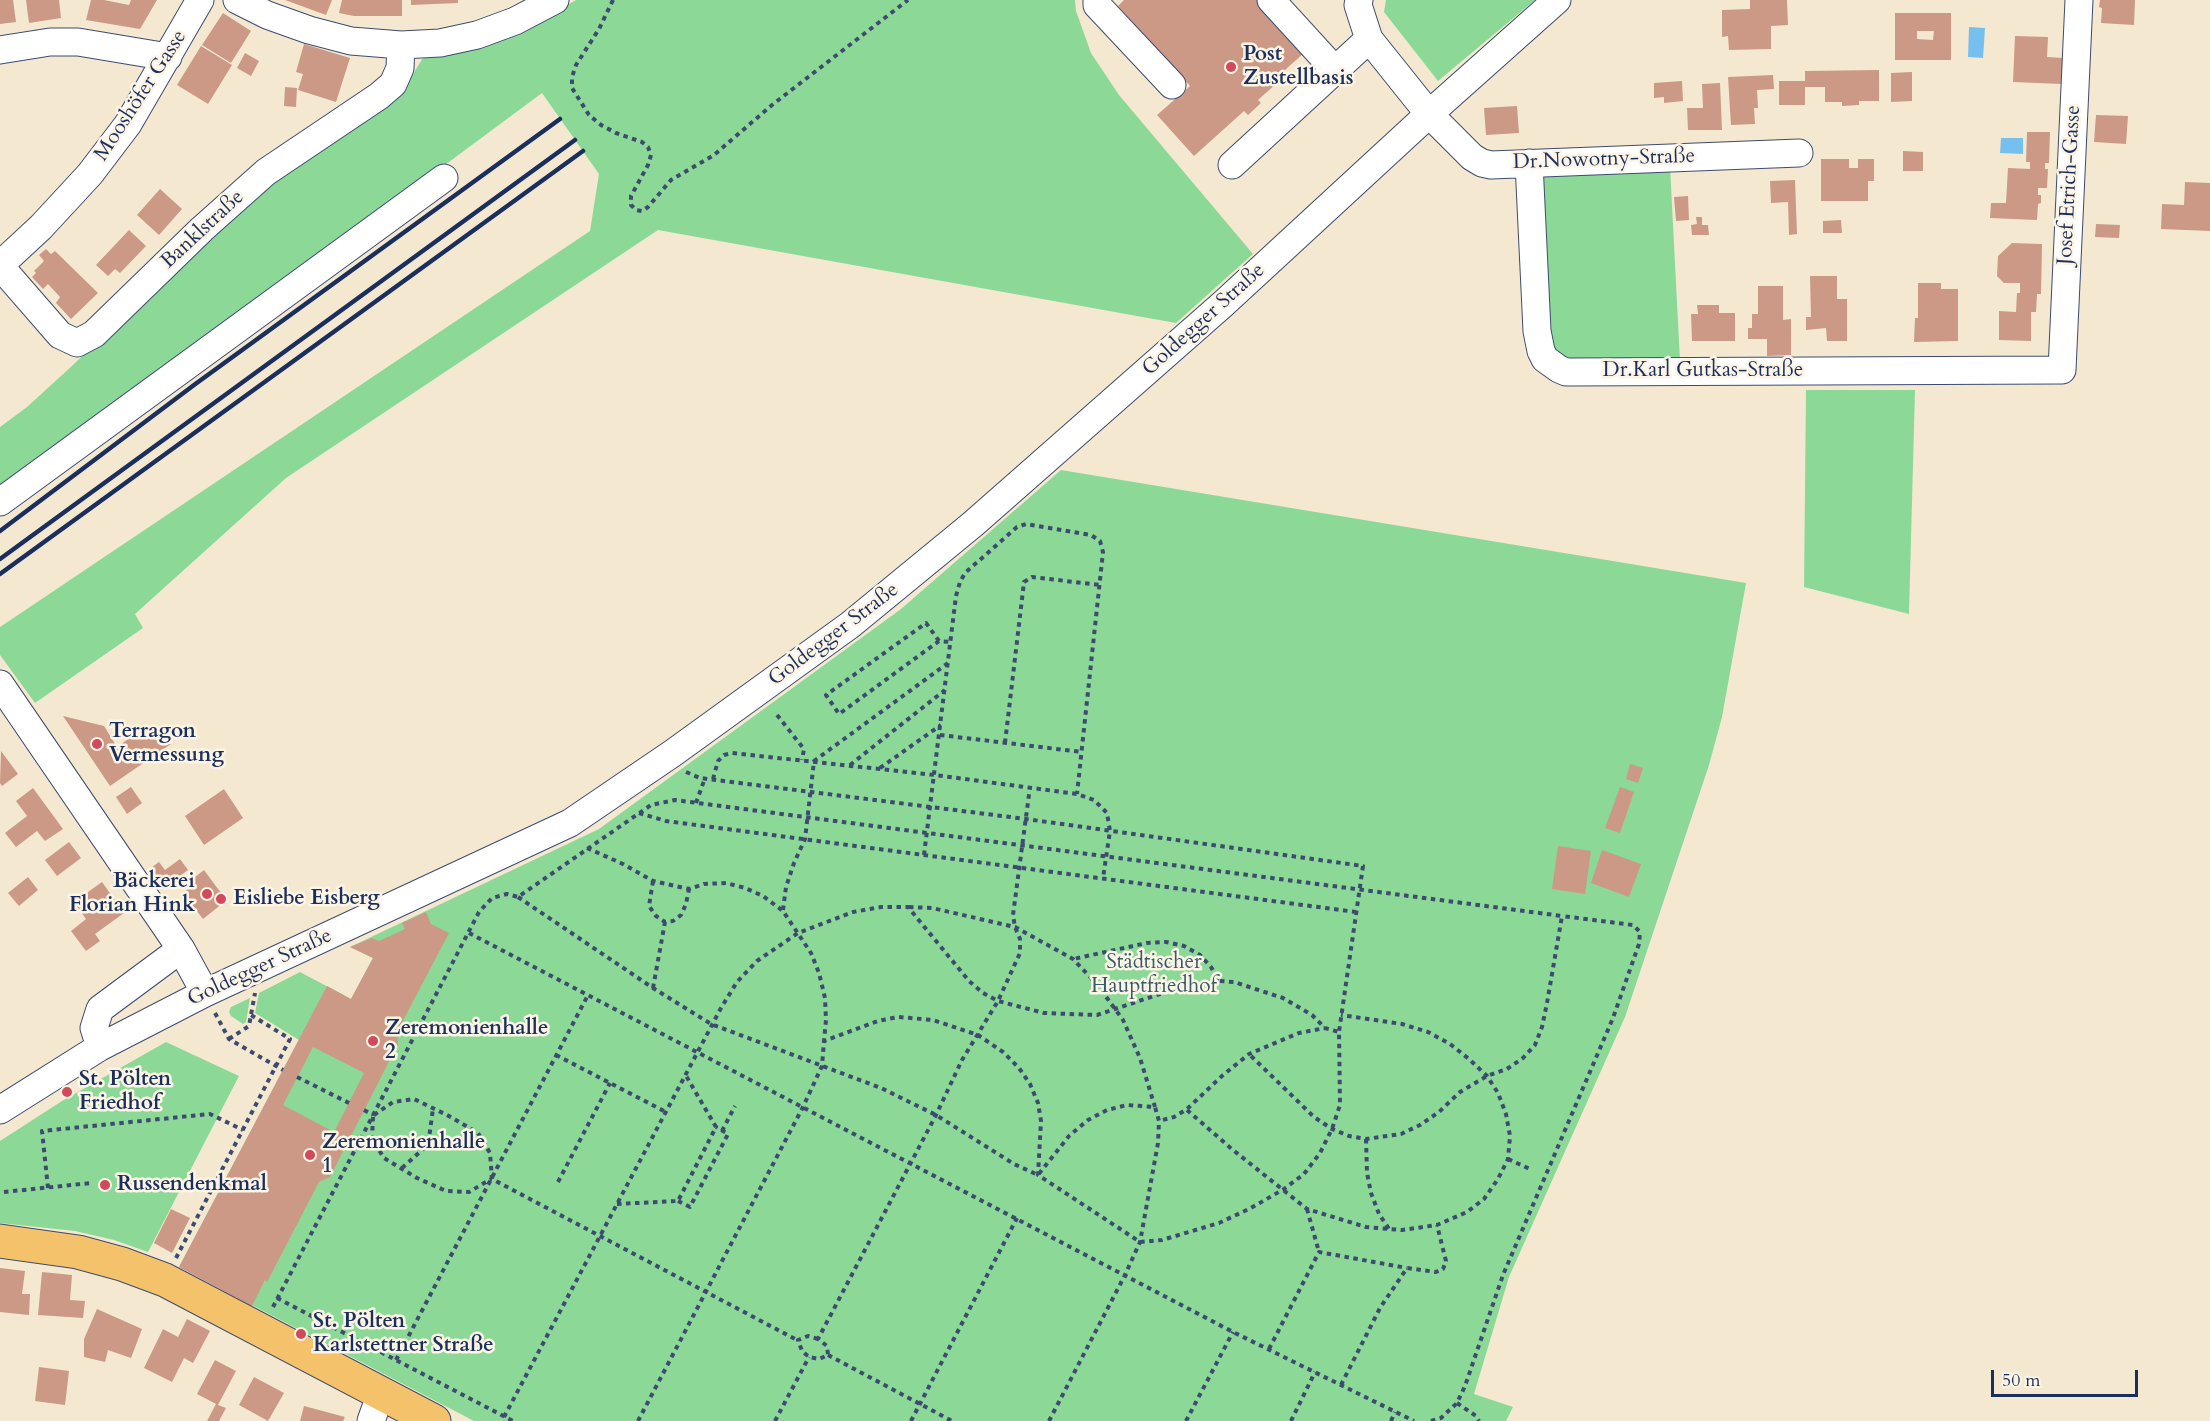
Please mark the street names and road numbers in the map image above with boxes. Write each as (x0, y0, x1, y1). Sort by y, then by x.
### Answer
street label: Mooshöfer Gasse (89, 26, 193, 166)
street label: Josef Etrich-Gasse (2053, 104, 2087, 266)
street label: Dr.Nowotny-Straße (1512, 144, 1696, 176)
street label: Banklstraße (156, 185, 250, 275)
street label: Goldegger Straße (1137, 258, 1271, 382)
street label: Dr.Karl Gutkas-Straße (1603, 358, 1803, 384)
street label: Goldegger Straße (764, 578, 904, 692)
street label: Goldegger Straße (184, 924, 336, 1012)

